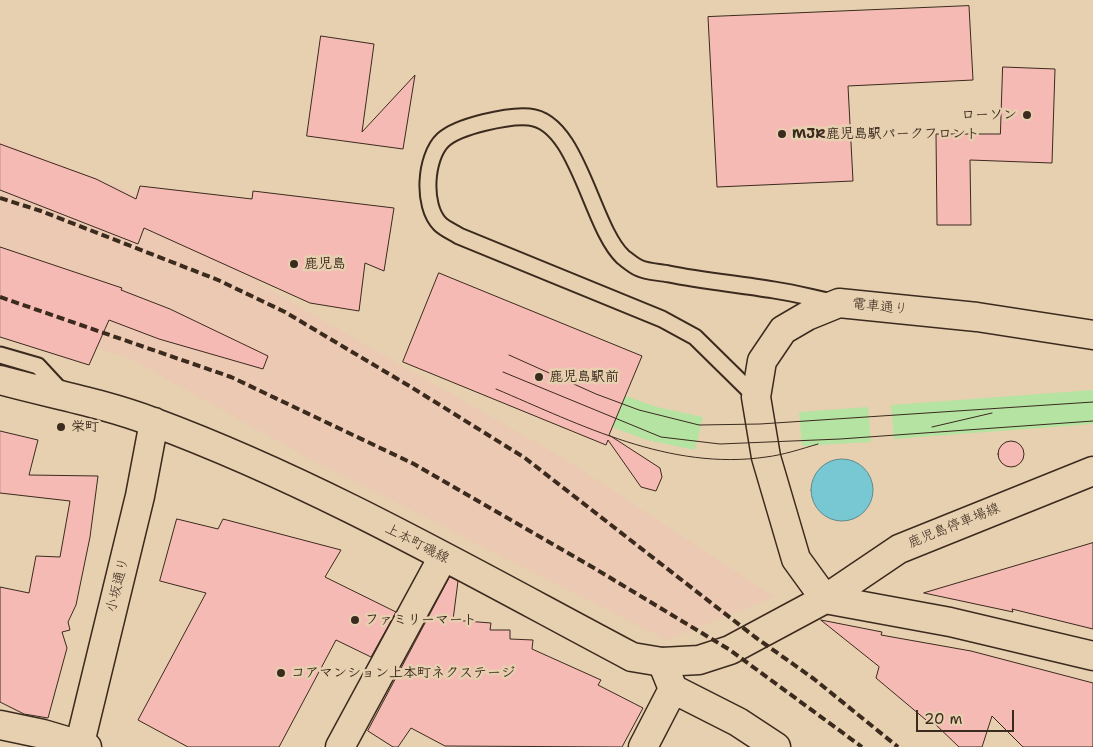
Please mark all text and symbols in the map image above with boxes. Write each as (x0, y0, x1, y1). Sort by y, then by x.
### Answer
place label: ローソン (961, 107, 1017, 123)
marker: ローソン (1021, 109, 1033, 121)
place label: MJR鹿児島駅パークフロント (792, 126, 980, 142)
marker: MJR鹿児島駅パークフロント (776, 128, 788, 140)
place label: 鹿児島 (304, 256, 346, 272)
marker: 鹿児島 (288, 258, 300, 270)
street label: 電車通り (851, 296, 909, 318)
place label: 鹿児島駅前 (549, 369, 619, 385)
marker: 鹿児島駅前 (533, 371, 545, 383)
place label: 栄町 (71, 419, 99, 435)
marker: 栄町 (55, 421, 67, 433)
street label: 鹿児島停車場線 (905, 500, 1003, 552)
street label: 上本町磯線 (382, 521, 452, 567)
street label: 小坂通り (103, 556, 133, 614)
place label: ファミリーマート (365, 612, 477, 628)
marker: ファミリーマート (349, 614, 361, 626)
place label: コアマンション上本町ネクステージ (291, 665, 515, 681)
marker: コアマンション上本町ネクステージ (275, 667, 287, 679)
scale bar (918, 700, 1016, 732)
text: 20 m (924, 709, 963, 729)

